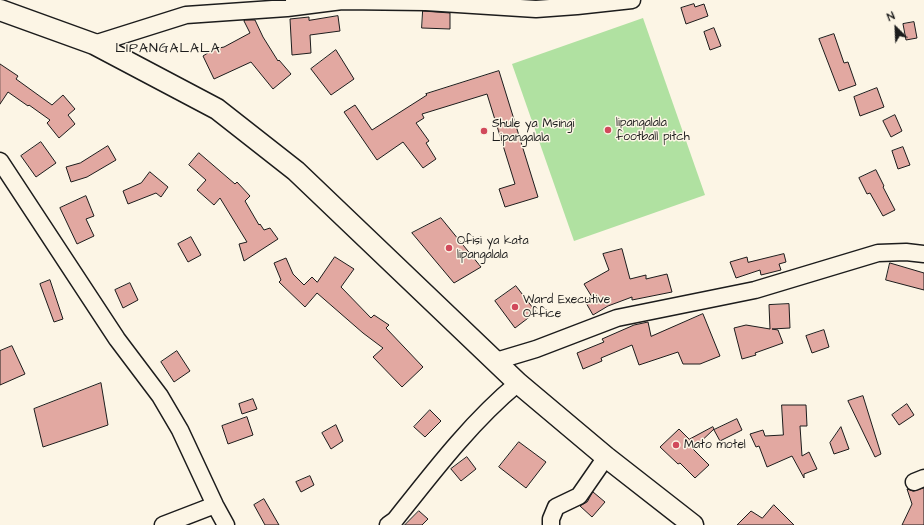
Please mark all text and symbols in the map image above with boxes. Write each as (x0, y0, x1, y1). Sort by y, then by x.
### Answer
north arrow (876, 8, 916, 48)
text: N (885, 8, 897, 25)
district label: LIPANGALALA (115, 41, 221, 57)
place label: lipangalala football pitch (616, 116, 690, 144)
place label: Shule ya Msingi Lipangalala (492, 117, 574, 145)
marker: lipangalala football pitch (603, 125, 613, 135)
marker: Shule ya Msingi Lipangalala (479, 126, 489, 136)
place label: Ofisi ya kata lipangalala (457, 234, 529, 262)
marker: Ofisi ya kata lipangalala (444, 243, 454, 253)
place label: Ward Executive Office (523, 293, 610, 321)
marker: Ward Executive Office (510, 302, 520, 312)
place label: Mato motel (684, 438, 746, 452)
marker: Mato motel (671, 440, 681, 450)

